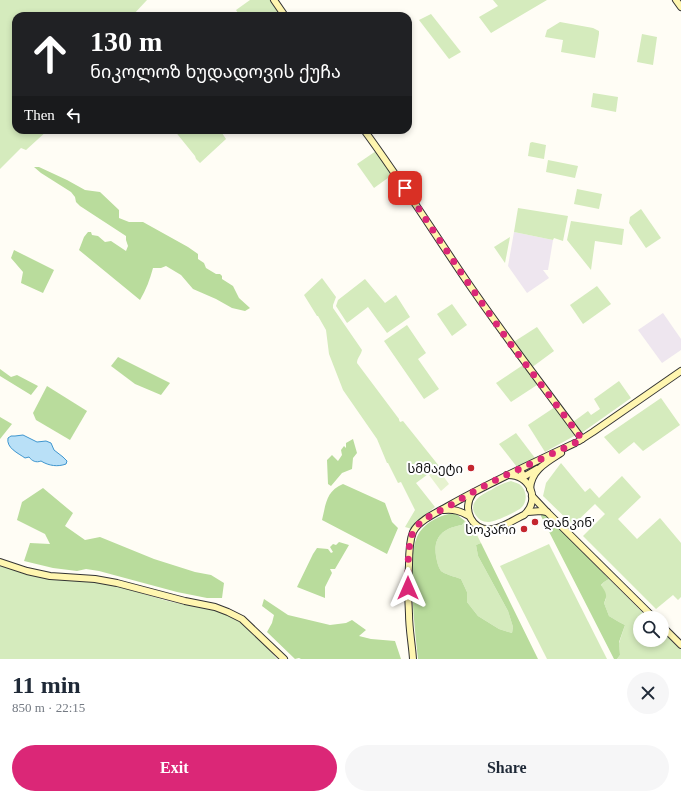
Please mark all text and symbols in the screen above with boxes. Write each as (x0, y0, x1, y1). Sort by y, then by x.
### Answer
text: 130 m (90, 26, 162, 57)
icon: ahead (24, 28, 76, 80)
text: ნიკოლოზ ხუდადოვის ქუჩა (90, 62, 341, 82)
icon: left (63, 104, 85, 126)
text: Then (24, 107, 55, 123)
pin (388, 171, 422, 205)
icon: arrive (394, 177, 416, 199)
place label: სმმაეტი (407, 461, 463, 476)
marker: სმმაეტი (466, 463, 476, 473)
place label: დანკინ' (543, 515, 594, 531)
marker: დანკინ' (530, 517, 540, 527)
place label: სოკარი (465, 522, 516, 537)
marker: სოკარი (519, 524, 529, 534)
position arrow (387, 567, 429, 609)
map controls (633, 611, 669, 647)
button: search (633, 611, 669, 647)
text: 11 min (12, 672, 81, 698)
button: close (627, 672, 669, 714)
text: 850 m · 22:15 (12, 700, 85, 715)
button: Exit (12, 745, 337, 791)
button: Share (345, 745, 669, 791)

